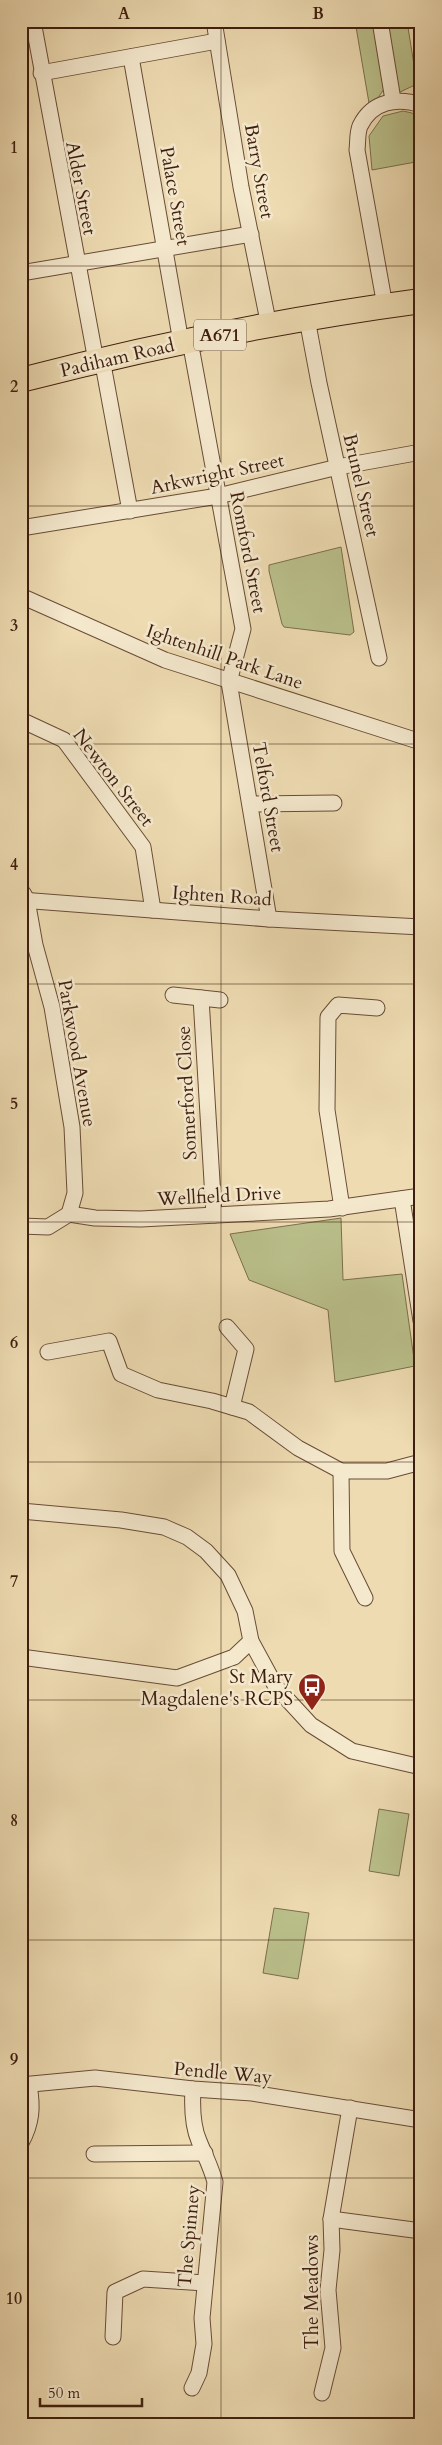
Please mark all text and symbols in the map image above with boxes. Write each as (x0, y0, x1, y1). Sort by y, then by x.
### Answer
text: A (118, 3, 130, 25)
text: B (312, 3, 324, 25)
street label: Barry Street (238, 122, 280, 221)
text: 1 (10, 137, 18, 159)
street label: Alder Street (59, 139, 103, 237)
street label: Palace Street (153, 144, 197, 248)
road number: A671 (194, 320, 246, 350)
street label: Padiham Road (58, 332, 177, 384)
text: 2 (10, 376, 18, 398)
street label: Brunel Street (337, 431, 386, 539)
street label: Arkwright Street (148, 447, 286, 501)
street label: Romford Street (223, 489, 273, 615)
text: 3 (10, 615, 18, 637)
street label: Ightenhill Park Lane (143, 618, 307, 696)
street label: Newton Street (67, 723, 160, 832)
street label: Telford Street (246, 740, 290, 854)
text: 4 (10, 854, 18, 876)
street label: Ighten Road (171, 880, 273, 912)
street label: Parkwood Avenue (51, 977, 103, 1129)
street label: Somerford Close (171, 1025, 203, 1161)
text: 5 (10, 1093, 18, 1115)
street label: Wellfield Drive (155, 1180, 282, 1212)
text: 6 (10, 1332, 18, 1354)
text: 7 (10, 1571, 18, 1593)
place label: St Mary Magdalene's RCPS (141, 1664, 293, 1712)
bus stop icon: St Mary Magdalene's RCPS (297, 1672, 327, 1711)
text: 8 (10, 1810, 18, 1832)
text: 9 (10, 2049, 18, 2071)
street label: Pendle Way (173, 2056, 273, 2090)
street label: The Spinney (172, 2183, 206, 2289)
street label: The Meadows (299, 2235, 325, 2349)
text: 10 (6, 2288, 22, 2310)
scale bar (40, 2375, 142, 2407)
text: 50 m (48, 2383, 80, 2403)

